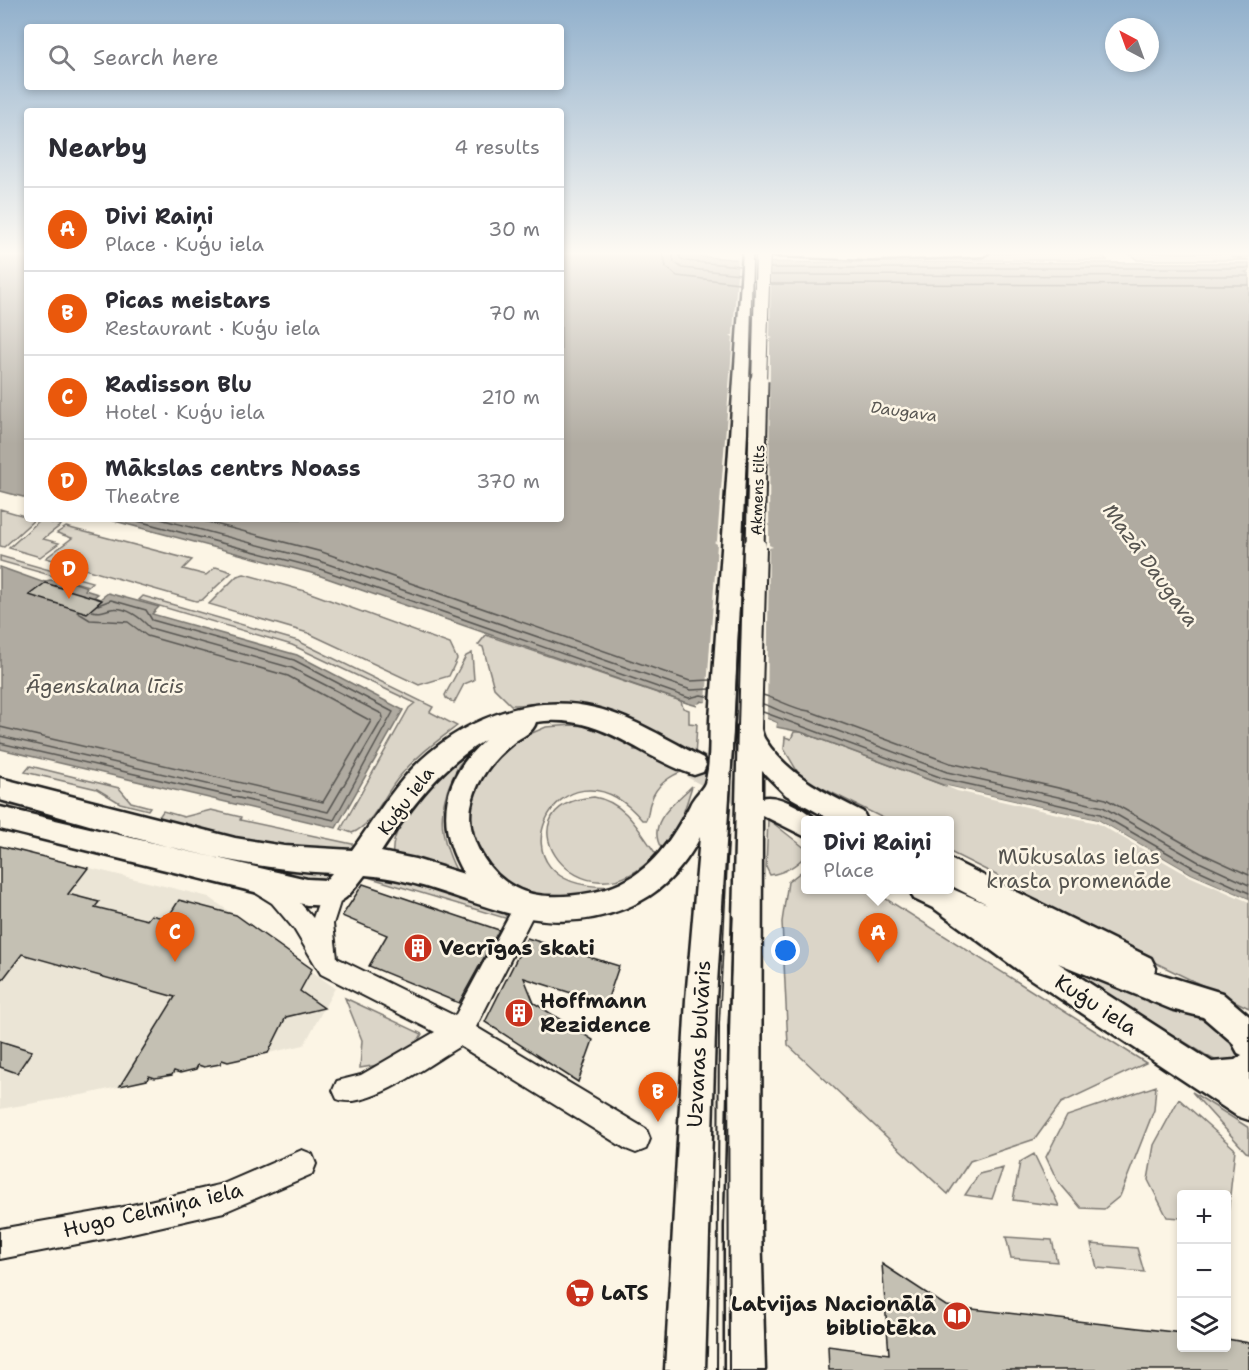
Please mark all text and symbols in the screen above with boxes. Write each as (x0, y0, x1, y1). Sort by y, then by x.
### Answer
north arrow (1105, 18, 1159, 72)
search box (24, 24, 564, 90)
icon: search (45, 41, 78, 74)
text: Search here (93, 43, 219, 72)
text: Nearby (48, 130, 147, 165)
text: 4 results (454, 134, 540, 160)
text: Divi Raiņi (105, 202, 213, 231)
text: A (60, 216, 75, 242)
text: 30 m (488, 216, 540, 242)
text: Place · Kuģu iela (105, 231, 264, 257)
text: Picas meistars (105, 286, 271, 315)
text: B (61, 300, 74, 326)
text: 70 m (488, 300, 540, 326)
text: Restaurant · Kuģu iela (105, 315, 320, 341)
text: Radisson Blu (105, 370, 252, 399)
text: C (61, 384, 74, 410)
text: 210 m (481, 384, 540, 410)
water label: Daugava (869, 396, 939, 427)
text: Hotel · Kuģu iela (105, 399, 265, 425)
street label: Akmens tilts (746, 444, 770, 536)
text: Mākslas centrs Noass (105, 454, 361, 483)
text: D (60, 468, 75, 494)
text: 370 m (476, 468, 540, 494)
text: Theatre (105, 483, 180, 509)
water label: Mazā Daugava (1097, 498, 1205, 632)
pin: D (50, 550, 88, 599)
water label: Āgenskalna līcis (26, 673, 184, 699)
street label: Kuģu iela (372, 762, 440, 840)
popup (801, 816, 954, 894)
text: Divi Raiņi (823, 828, 932, 857)
park label: Mūkusalas ielas krasta promenāde (986, 843, 1172, 895)
text: Place (823, 857, 874, 883)
pin: C (156, 912, 195, 962)
pin: A (858, 914, 898, 963)
building icon: Vecrīgas skati (402, 932, 434, 964)
place label: Vecrīgas skati (439, 934, 595, 962)
your location (771, 936, 800, 965)
street label: Uzvaras bulvāris (681, 960, 717, 1128)
street label: Kuģu iela (1049, 968, 1143, 1042)
place label: Hoffmann Rezidence (540, 987, 651, 1039)
building icon: Hoffmann Rezidence (503, 997, 535, 1029)
pin: B (638, 1072, 678, 1122)
street label: Hugo Celmiņa iela (60, 1176, 246, 1245)
map controls (1177, 1190, 1231, 1352)
button: + (1177, 1190, 1231, 1244)
button: − (1177, 1244, 1231, 1298)
supermarket icon: LaTS (564, 1277, 596, 1309)
place label: LaTS (601, 1279, 649, 1307)
place label: Latvijas Nacionālā bibliotēka (731, 1290, 937, 1342)
button: layers (1177, 1298, 1231, 1352)
library icon: Latvijas Nacionālā bibliotēka (941, 1300, 973, 1332)

